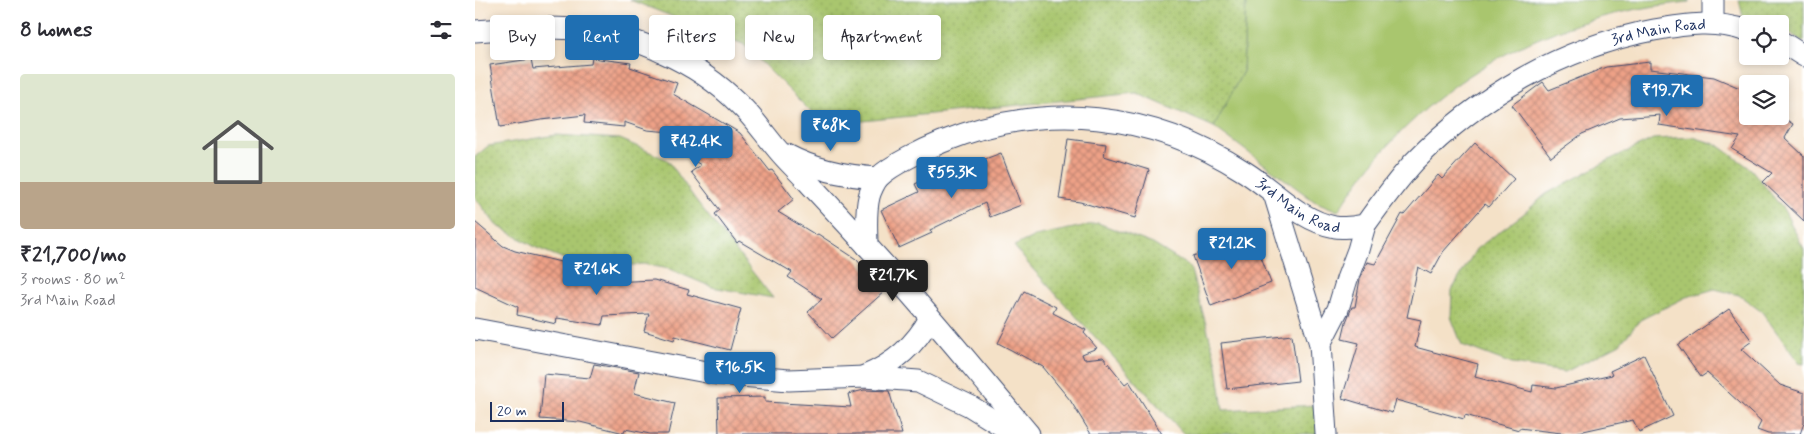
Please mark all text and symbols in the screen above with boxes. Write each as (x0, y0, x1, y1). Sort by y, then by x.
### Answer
street label: 3rd Main Road (1609, 14, 1706, 50)
chip: Buy (490, 15, 555, 60)
chip: Rent (565, 15, 639, 60)
chip: Filters (649, 15, 735, 60)
chip: New (745, 15, 813, 60)
chip: Apartment (823, 15, 941, 60)
map controls (1739, 15, 1789, 125)
button: locate (1739, 15, 1789, 65)
text: 8 homes (20, 16, 92, 44)
icon: filters (427, 16, 455, 44)
pin: ₹19.7K (1626, 74, 1708, 117)
button: layers (1739, 75, 1789, 125)
text: ₹19.7K (1642, 80, 1692, 101)
icon: home (193, 107, 283, 197)
pin: ₹68K (801, 110, 861, 152)
text: ₹68K (812, 115, 850, 136)
pin: ₹42.4K (655, 126, 737, 168)
text: ₹42.4K (671, 131, 721, 152)
pin: ₹55.3K (911, 156, 993, 199)
text: ₹55.3K (927, 162, 977, 183)
street label: 3rd Main Road (1252, 173, 1342, 238)
pin: ₹21.2K (1191, 228, 1273, 270)
text: ₹21.2K (1209, 233, 1255, 254)
text: ₹21,700/mo (20, 241, 126, 269)
pin: ₹21.6K (556, 254, 638, 296)
text: ₹21.6K (574, 259, 620, 280)
pin: ₹21.7K (852, 260, 934, 302)
text: ₹21.7K (869, 265, 917, 286)
text: 3 rooms · 80 m² (20, 269, 126, 290)
text: 3rd Main Road (20, 290, 115, 311)
pin: ₹16.5K (699, 352, 781, 394)
text: ₹16.5K (715, 357, 765, 378)
scale bar (490, 399, 564, 422)
text: 20 m (497, 402, 527, 420)

